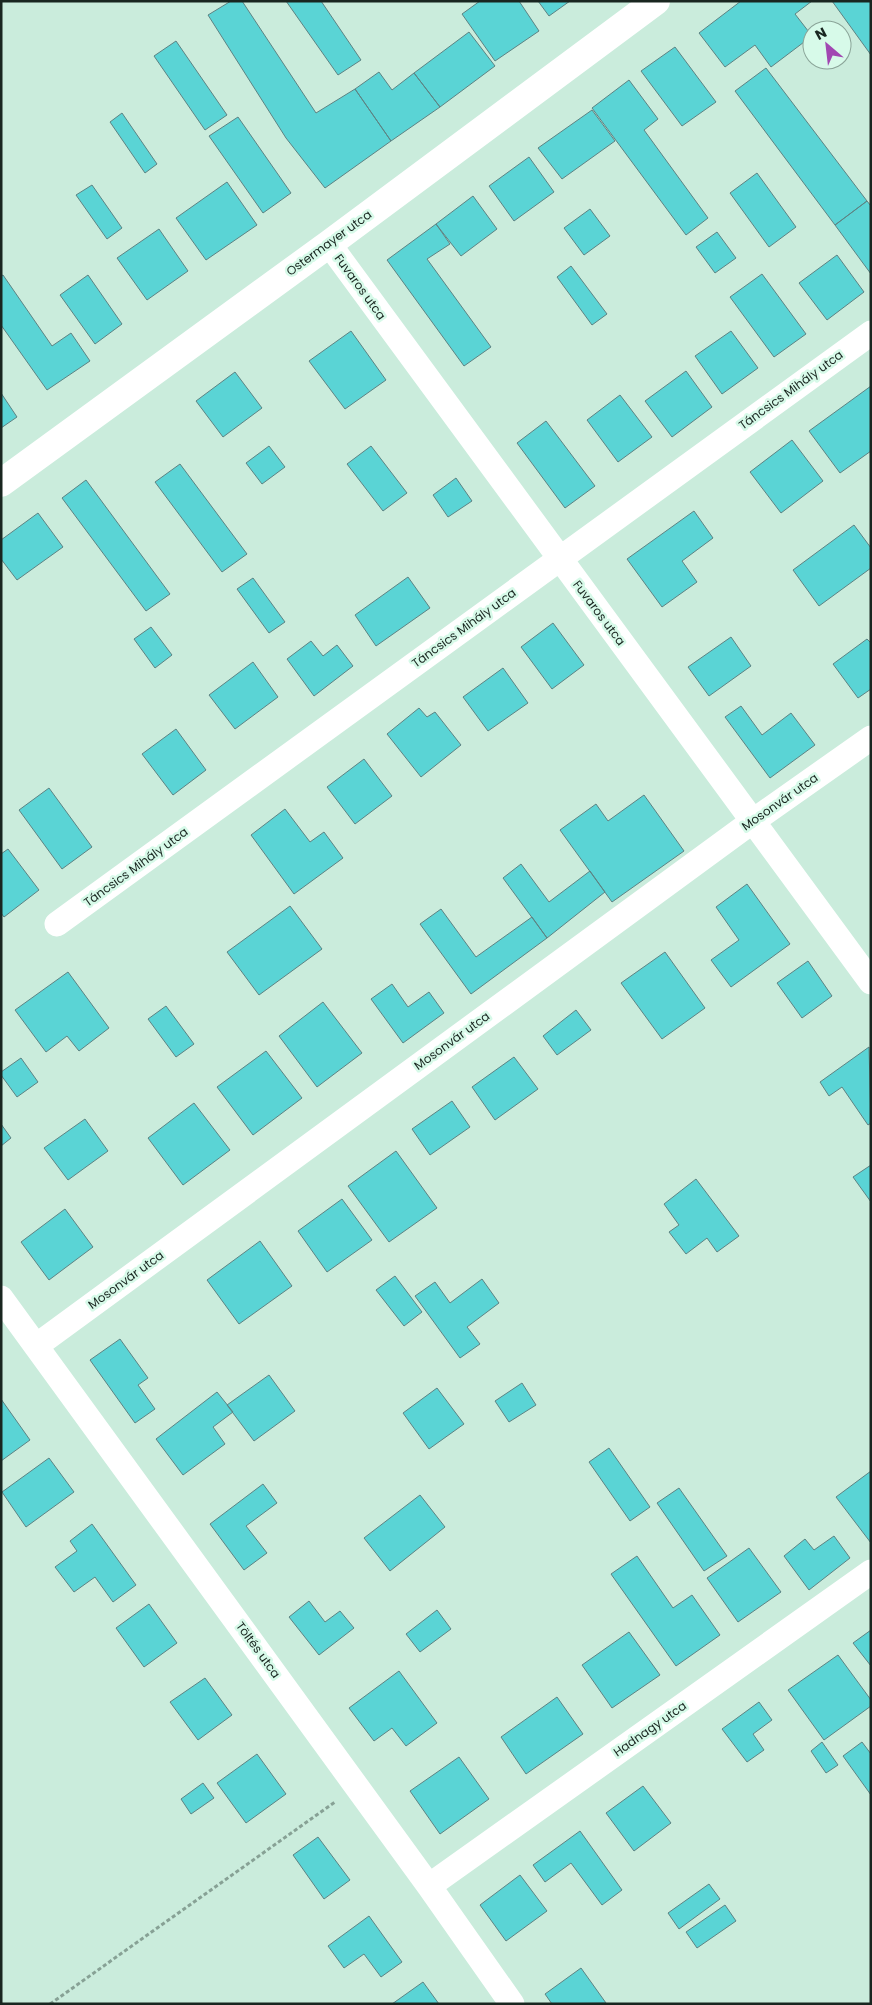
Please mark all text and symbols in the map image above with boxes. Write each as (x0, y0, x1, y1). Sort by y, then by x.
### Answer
north arrow (802, 20, 852, 70)
text: N (812, 22, 830, 45)
street label: Ostermayer utca (283, 206, 375, 279)
street label: Fuvaros utca (331, 250, 390, 323)
street label: Táncsics Mihály utca (735, 346, 846, 433)
street label: Fuvaros utca (569, 577, 630, 649)
street label: Táncsics Mihály utca (408, 584, 519, 671)
street label: Mosonvár utca (738, 769, 821, 834)
street label: Táncsics Mihály utca (80, 823, 191, 910)
street label: Mosonvár utca (410, 1007, 493, 1074)
street label: Mosonvár utca (84, 1246, 167, 1313)
street label: Töltés utca (232, 1618, 285, 1681)
street label: Hadnagy utca (610, 1697, 690, 1760)

